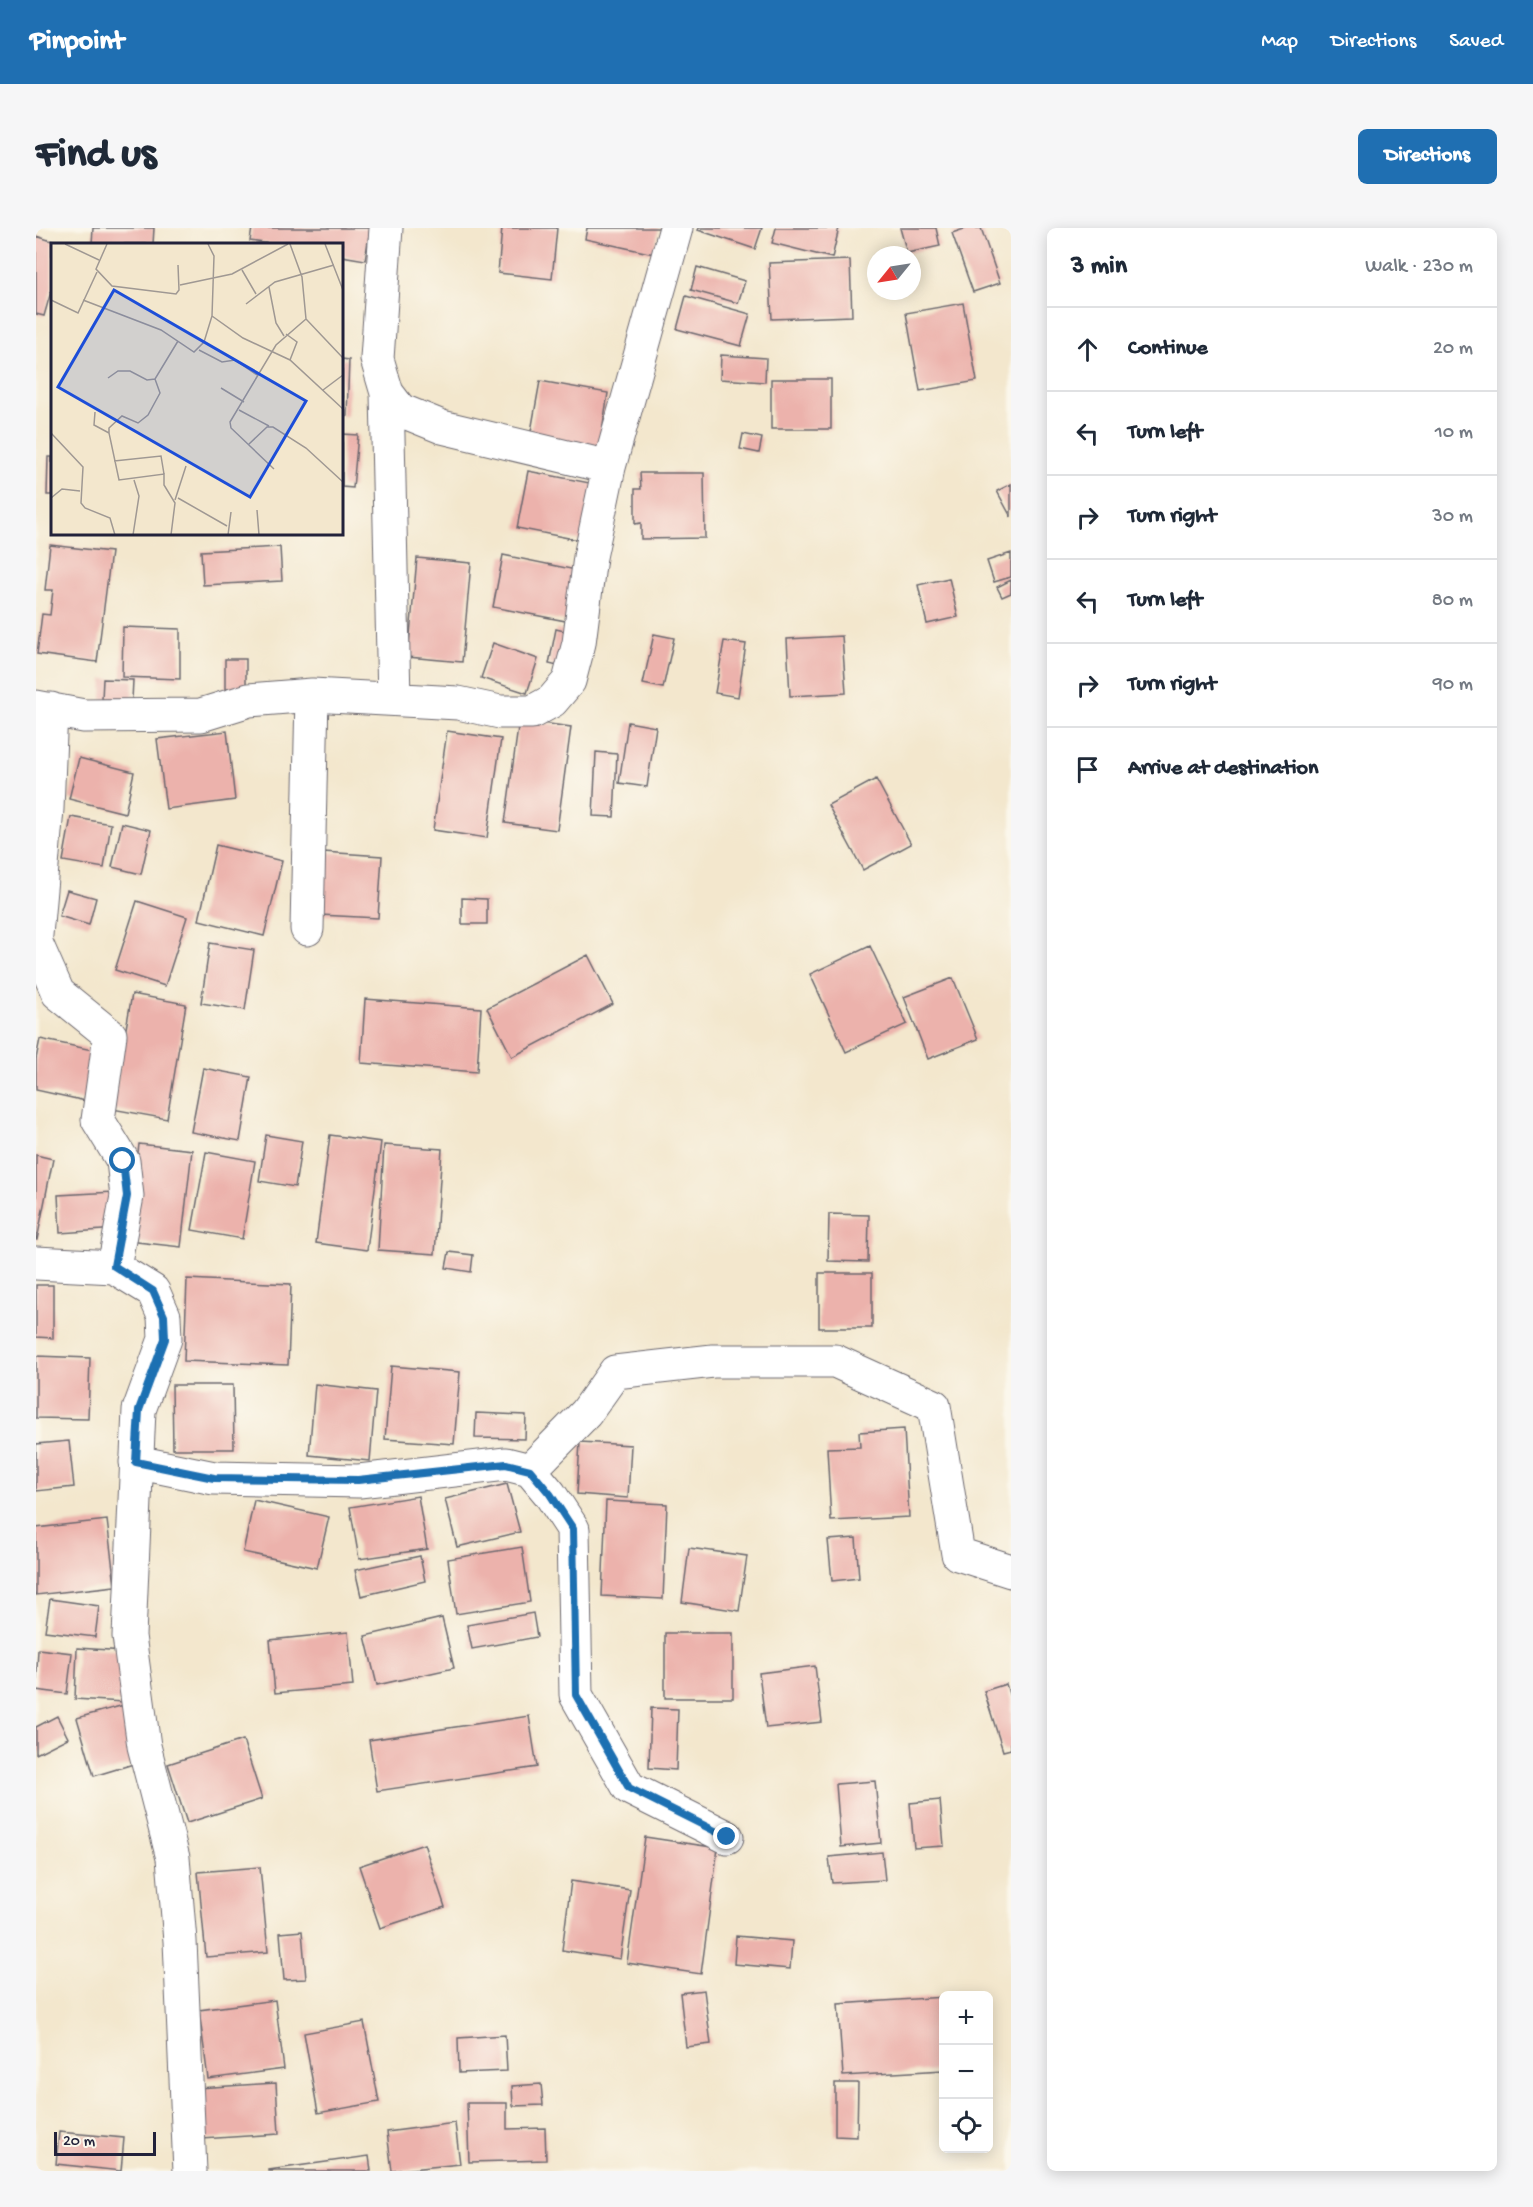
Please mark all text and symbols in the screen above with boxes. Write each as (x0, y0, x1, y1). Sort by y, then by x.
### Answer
text: Pinpoint (30, 26, 124, 59)
text: Map (1261, 30, 1298, 55)
text: Directions (1331, 30, 1416, 55)
text: Saved (1449, 30, 1503, 55)
button: Directions (1358, 129, 1497, 184)
text: Find us (36, 132, 156, 181)
inset map (51, 243, 344, 536)
north arrow (867, 246, 921, 300)
text: 3 min (1071, 252, 1127, 283)
text: Walk · 230 m (1365, 256, 1473, 279)
icon: ahead (1071, 333, 1104, 366)
text: Continue (1128, 336, 1208, 362)
text: 20 m (1433, 338, 1473, 361)
icon: left (1071, 417, 1104, 450)
text: Turn left (1128, 420, 1202, 446)
text: 10 m (1435, 422, 1473, 445)
icon: right (1071, 501, 1104, 534)
text: Turn right (1128, 504, 1216, 530)
text: 30 m (1432, 506, 1473, 529)
icon: left (1071, 585, 1104, 618)
text: Turn left (1128, 588, 1202, 614)
text: 80 m (1432, 590, 1473, 613)
icon: right (1071, 669, 1104, 702)
text: Turn right (1128, 672, 1216, 698)
text: 90 m (1433, 674, 1473, 697)
icon: arrive (1071, 753, 1104, 786)
text: Arrive at destination (1128, 756, 1318, 782)
route start (109, 1147, 135, 1173)
route end (713, 1823, 739, 1849)
map controls (939, 1991, 993, 2153)
button: + (939, 1991, 993, 2045)
button: − (939, 2045, 993, 2099)
button: locate (939, 2099, 993, 2153)
scale bar (54, 2129, 156, 2156)
text: 20 m (63, 2133, 95, 2152)

